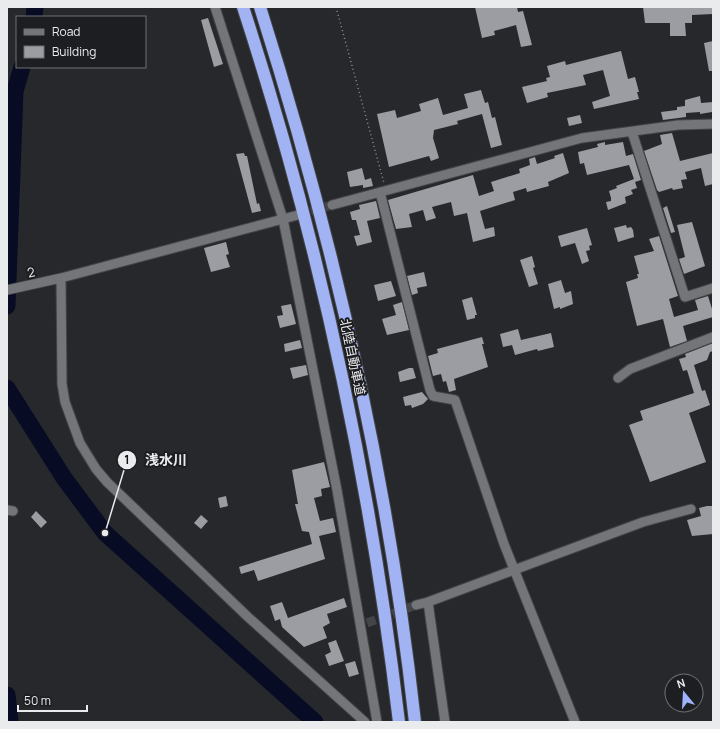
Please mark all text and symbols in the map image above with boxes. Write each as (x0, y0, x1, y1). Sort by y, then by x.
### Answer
legend (16, 16, 146, 68)
text: Road (52, 23, 80, 40)
text: Building (52, 43, 96, 60)
street label: 2 (25, 262, 37, 282)
street label: 北陸自動車道 (336, 317, 370, 397)
callout: 浅水川 (117, 447, 195, 473)
text: 浅水川 (145, 450, 187, 469)
text: 1 (124, 451, 130, 468)
north arrow (664, 673, 704, 713)
text: N (675, 675, 687, 691)
scale bar (18, 687, 87, 713)
text: 50 m (24, 692, 51, 709)

